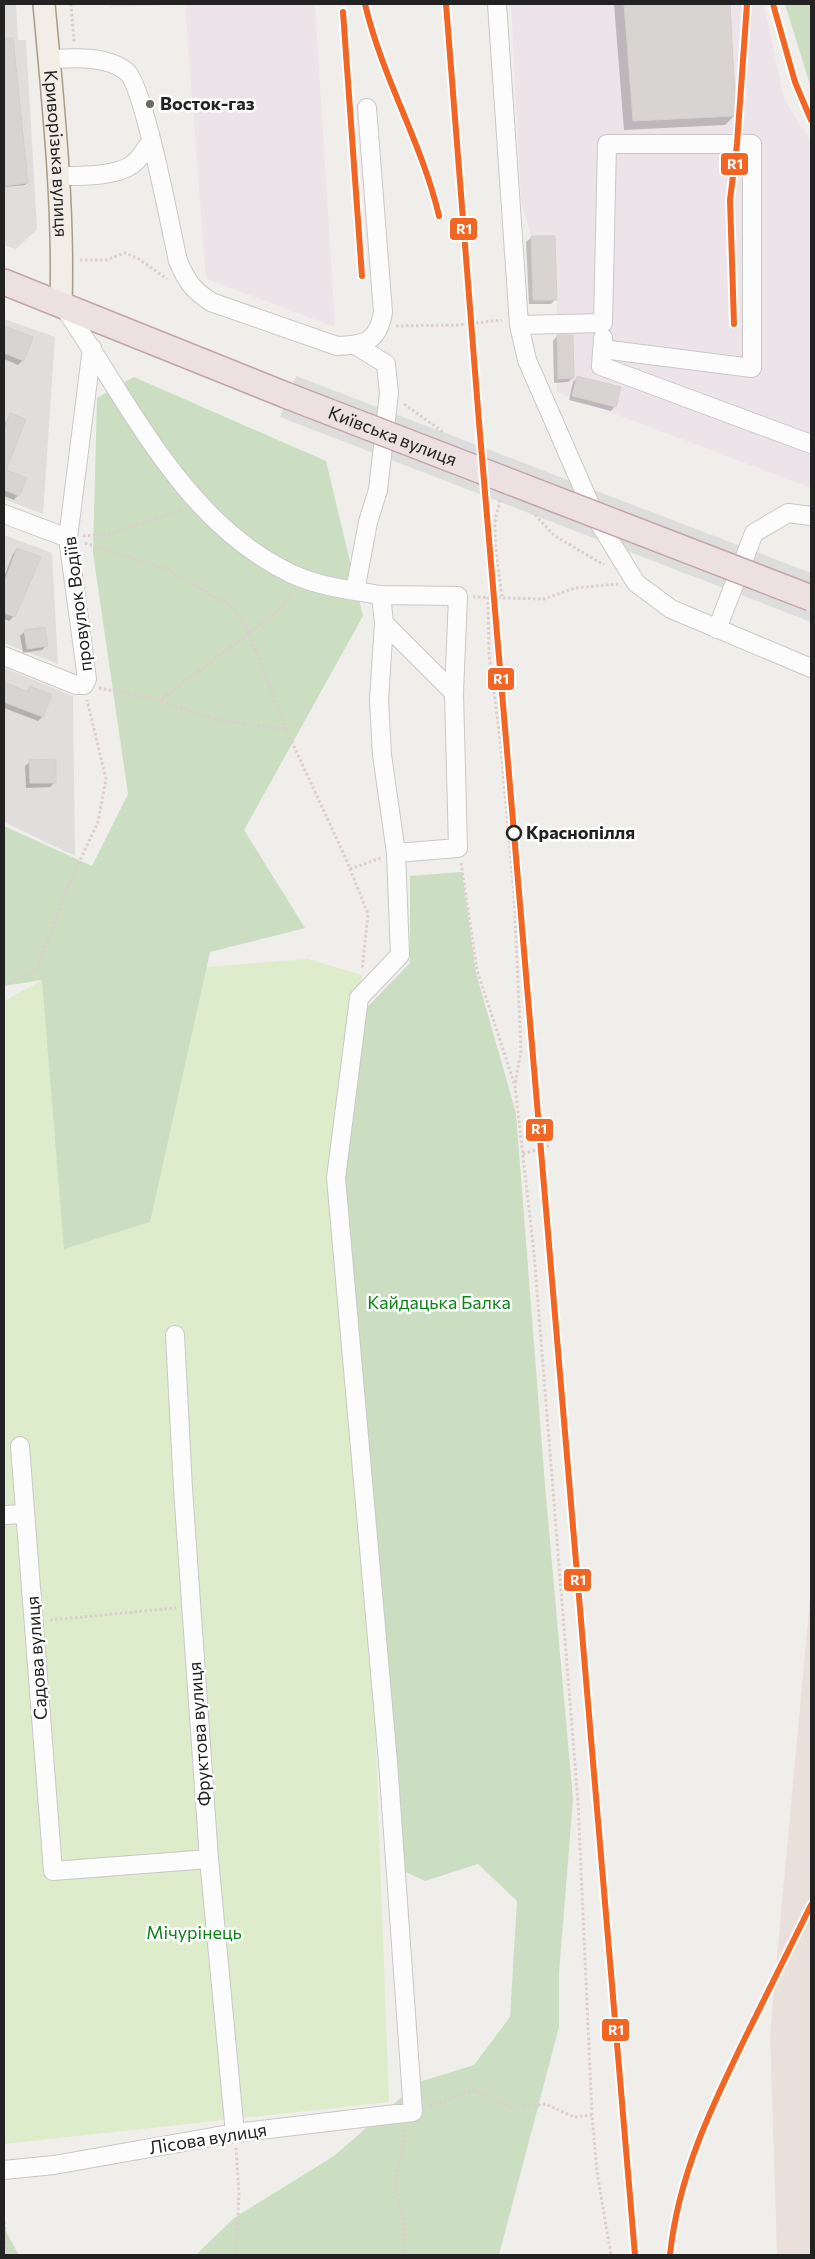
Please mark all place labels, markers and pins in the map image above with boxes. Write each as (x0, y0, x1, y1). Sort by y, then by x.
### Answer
place label: Восток-газ (160, 92, 255, 114)
marker: Восток-газ (144, 98, 156, 110)
place label: Краснопілля (526, 821, 635, 843)
marker: Краснопілля (506, 825, 522, 841)

